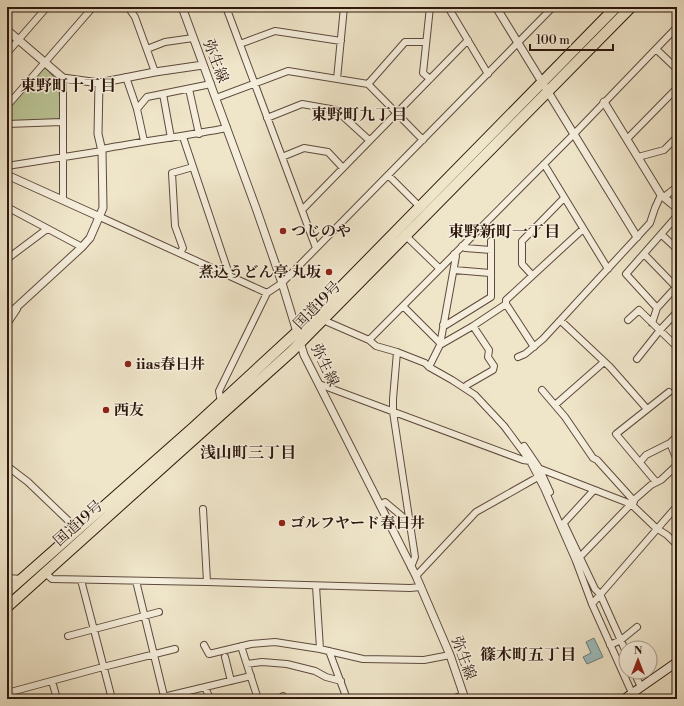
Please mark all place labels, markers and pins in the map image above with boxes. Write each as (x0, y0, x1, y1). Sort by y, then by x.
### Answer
place label: つじのや (291, 222, 351, 241)
marker: つじのや (278, 226, 288, 236)
place label: 煮込うどん亭 丸坂 (199, 263, 321, 282)
marker: 煮込うどん亭 丸坂 (324, 267, 334, 277)
place label: iias春日井 (136, 355, 205, 374)
marker: iias春日井 (123, 359, 133, 369)
place label: 西友 (114, 401, 144, 420)
marker: 西友 (101, 405, 111, 415)
place label: ゴルフヤード春日井 (290, 514, 425, 533)
marker: ゴルフヤード春日井 (277, 518, 287, 528)

